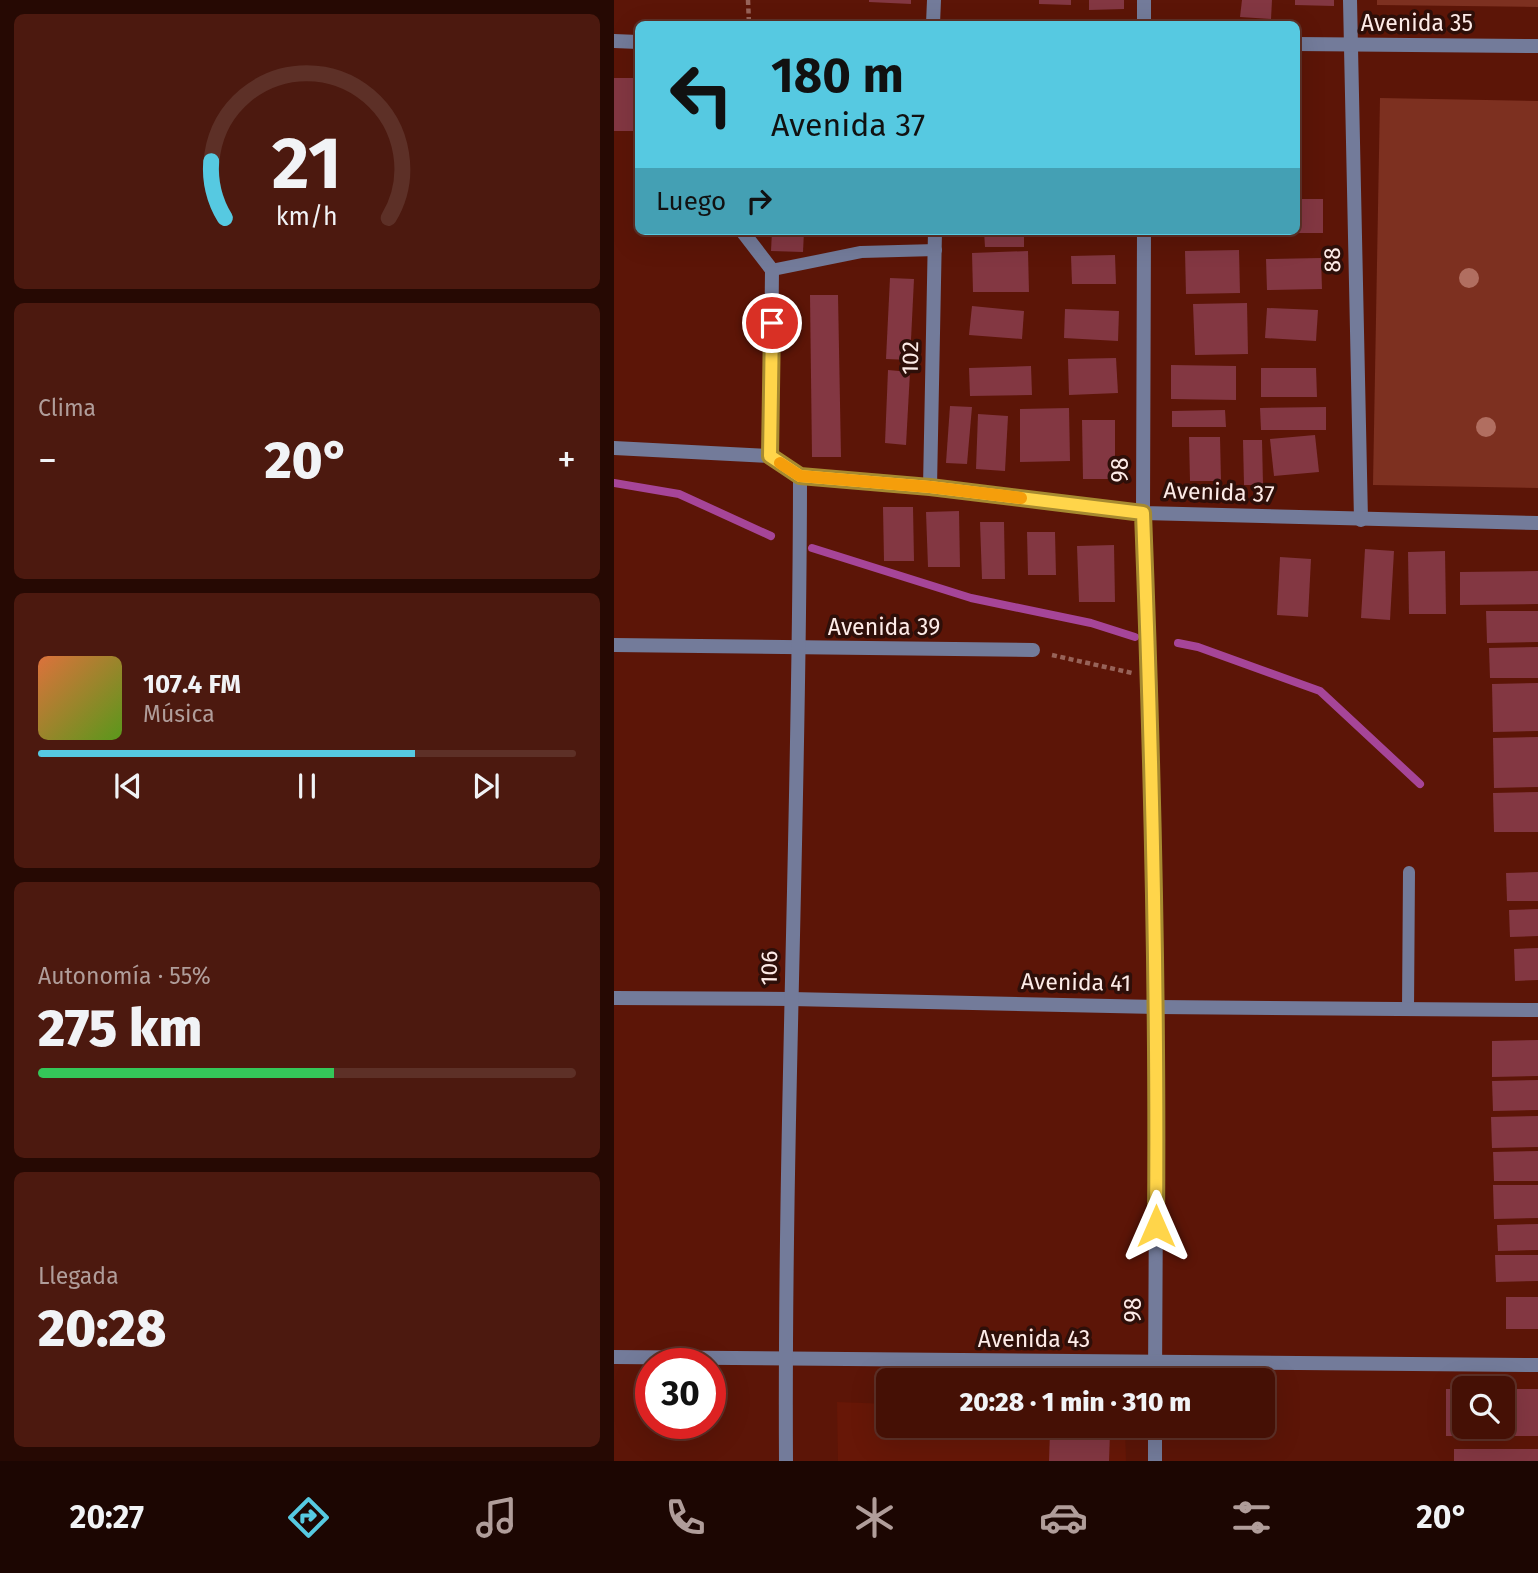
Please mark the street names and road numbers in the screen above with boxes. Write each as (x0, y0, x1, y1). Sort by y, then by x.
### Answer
street label: Avenida 35 (1361, 9, 1473, 37)
street label: 88 (1318, 247, 1346, 273)
street label: 102 (896, 341, 924, 375)
street label: 98 (1106, 458, 1134, 482)
street label: Avenida 37 (1163, 476, 1275, 508)
street label: Avenida 39 (828, 613, 940, 641)
street label: 106 (755, 950, 783, 986)
street label: Avenida 41 (1021, 967, 1131, 997)
street label: 98 (1119, 1298, 1147, 1322)
street label: Avenida 43 (978, 1325, 1090, 1353)

